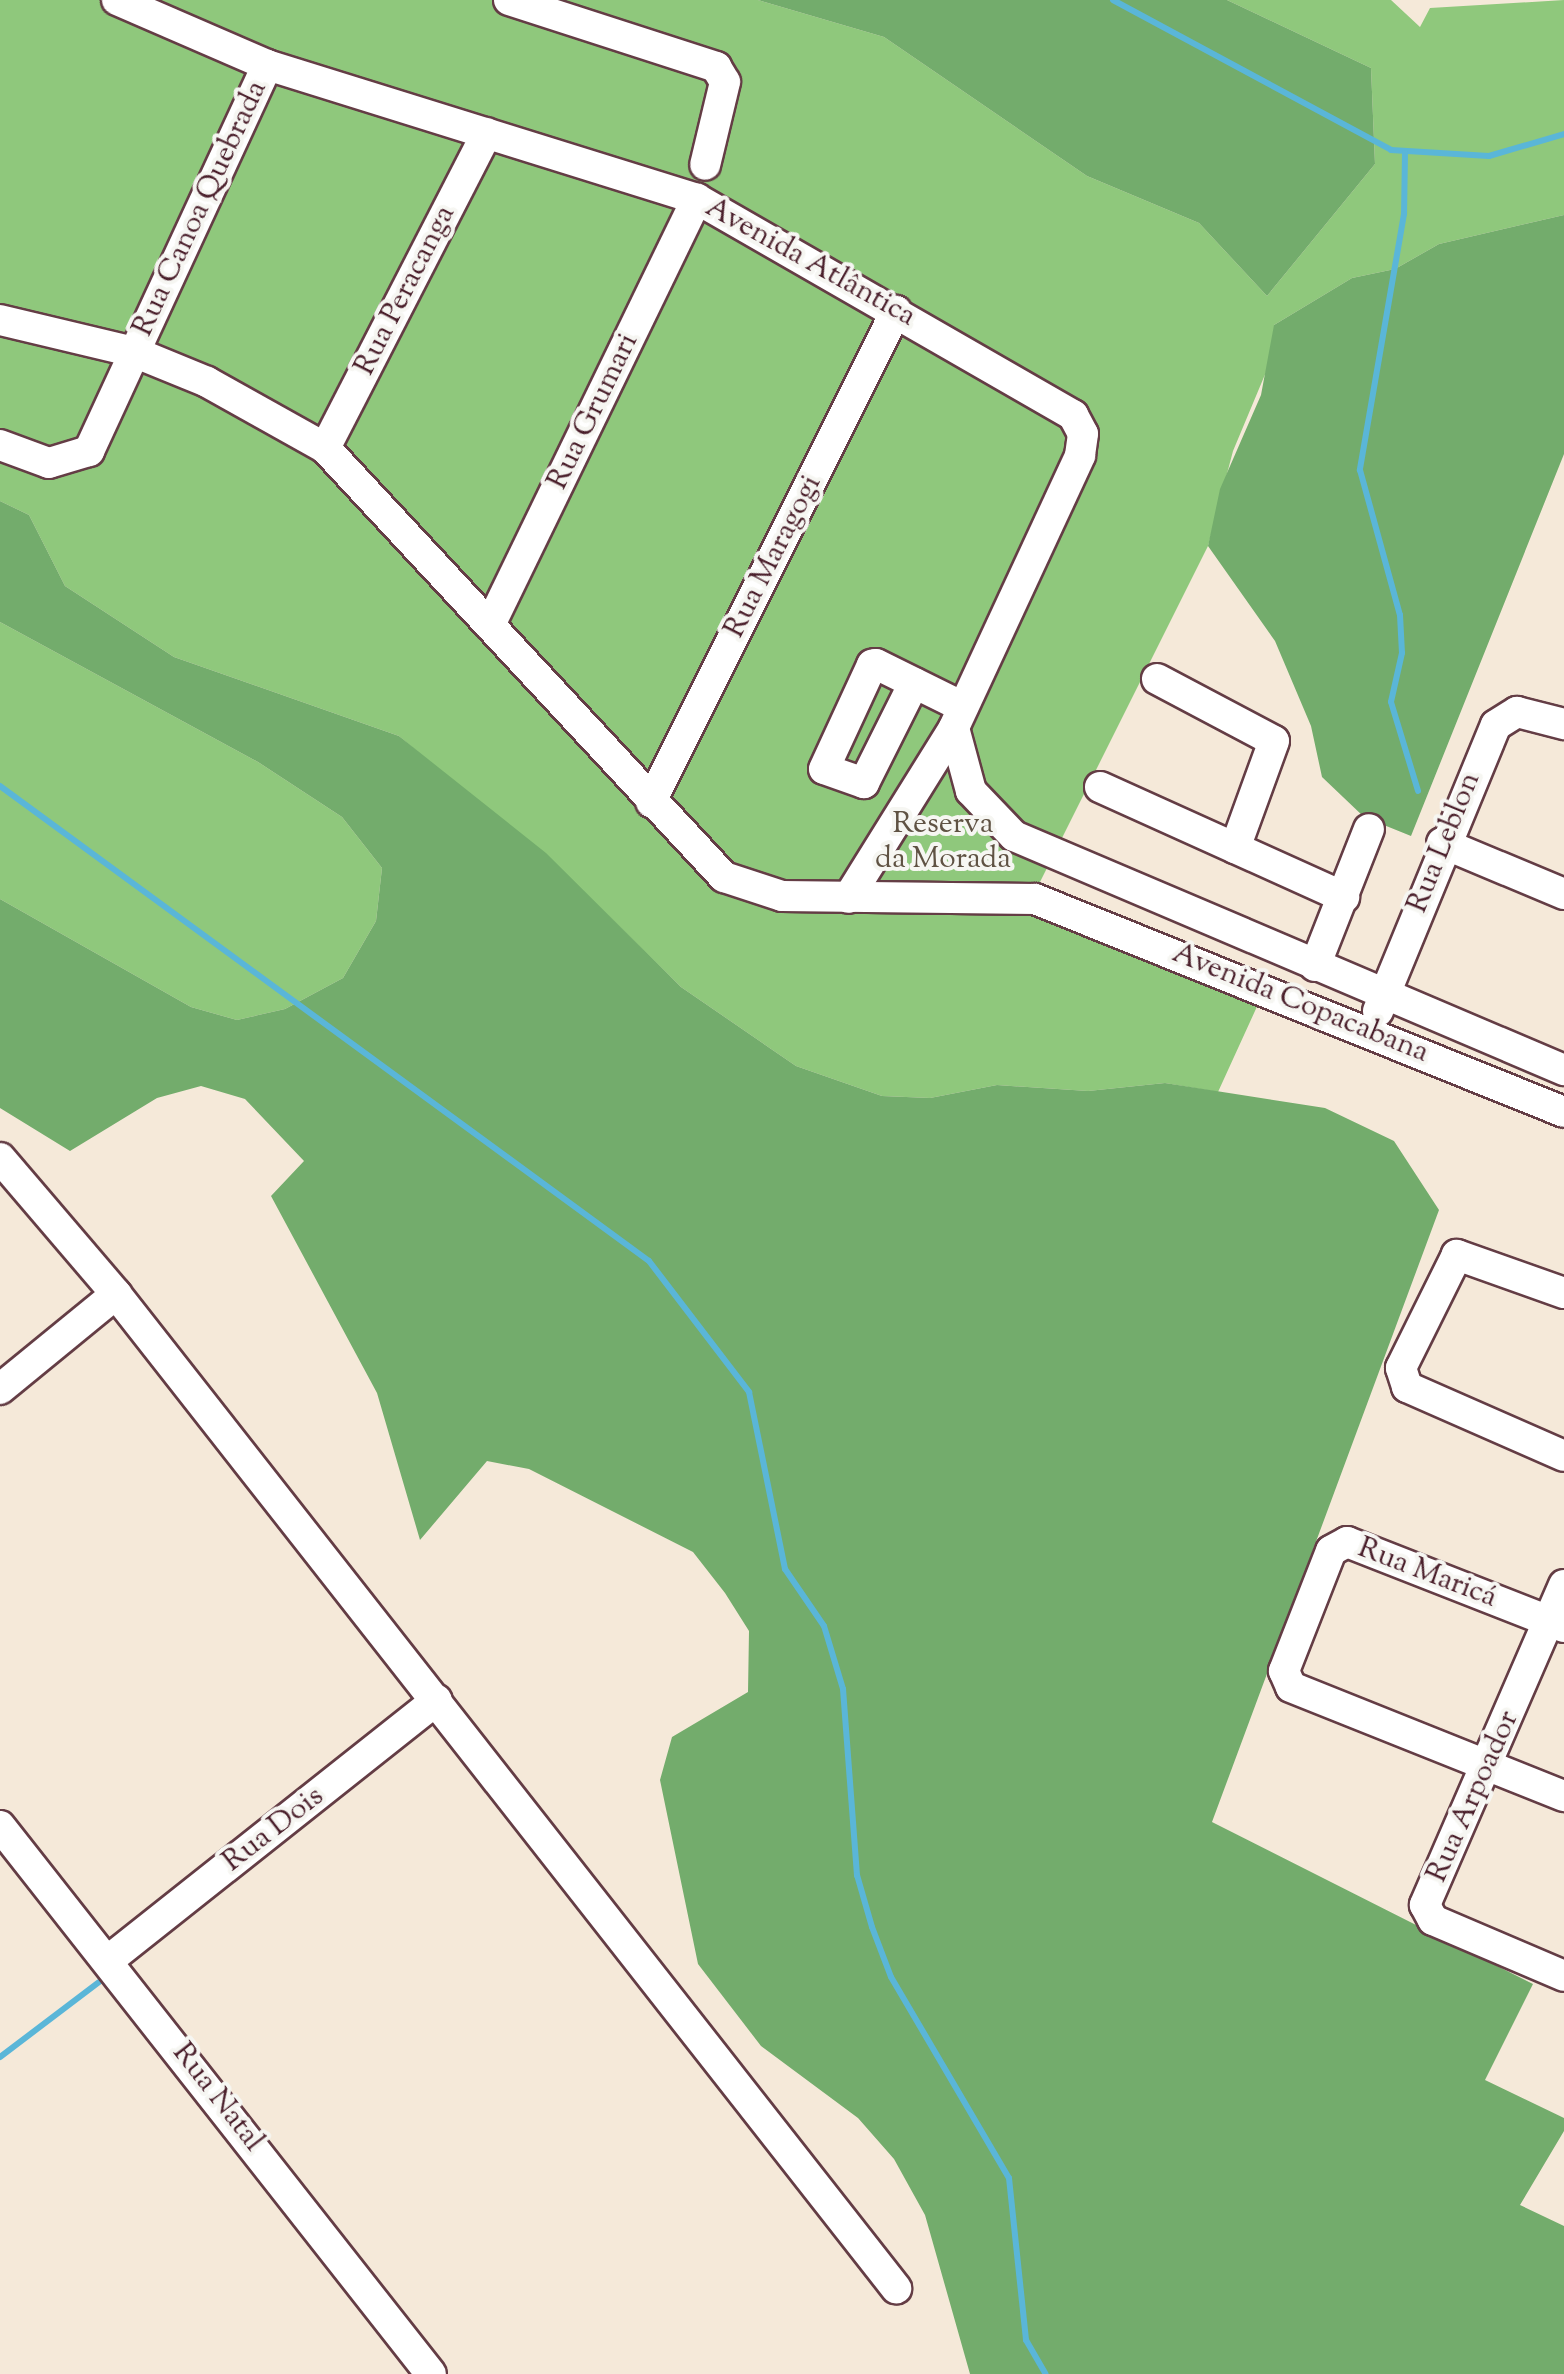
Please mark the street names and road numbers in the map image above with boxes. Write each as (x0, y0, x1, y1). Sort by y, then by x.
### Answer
street label: Rua Canoa Quebrada (126, 76, 276, 342)
street label: Avenida Atlântica (699, 190, 921, 336)
street label: Rua Peracanga (348, 200, 464, 382)
street label: Rua Grumari (541, 328, 647, 496)
street label: Rua Maragogi (718, 470, 830, 644)
street label: Rua Leblon (1401, 767, 1489, 919)
street label: Avenida Copacabana (1167, 936, 1433, 1072)
street label: Rua Maricá (1352, 1531, 1502, 1617)
street label: Rua Arpoador (1420, 1706, 1528, 1888)
street label: Rua Dois (216, 1779, 332, 1881)
street label: Rua Natal (163, 2037, 271, 2159)

